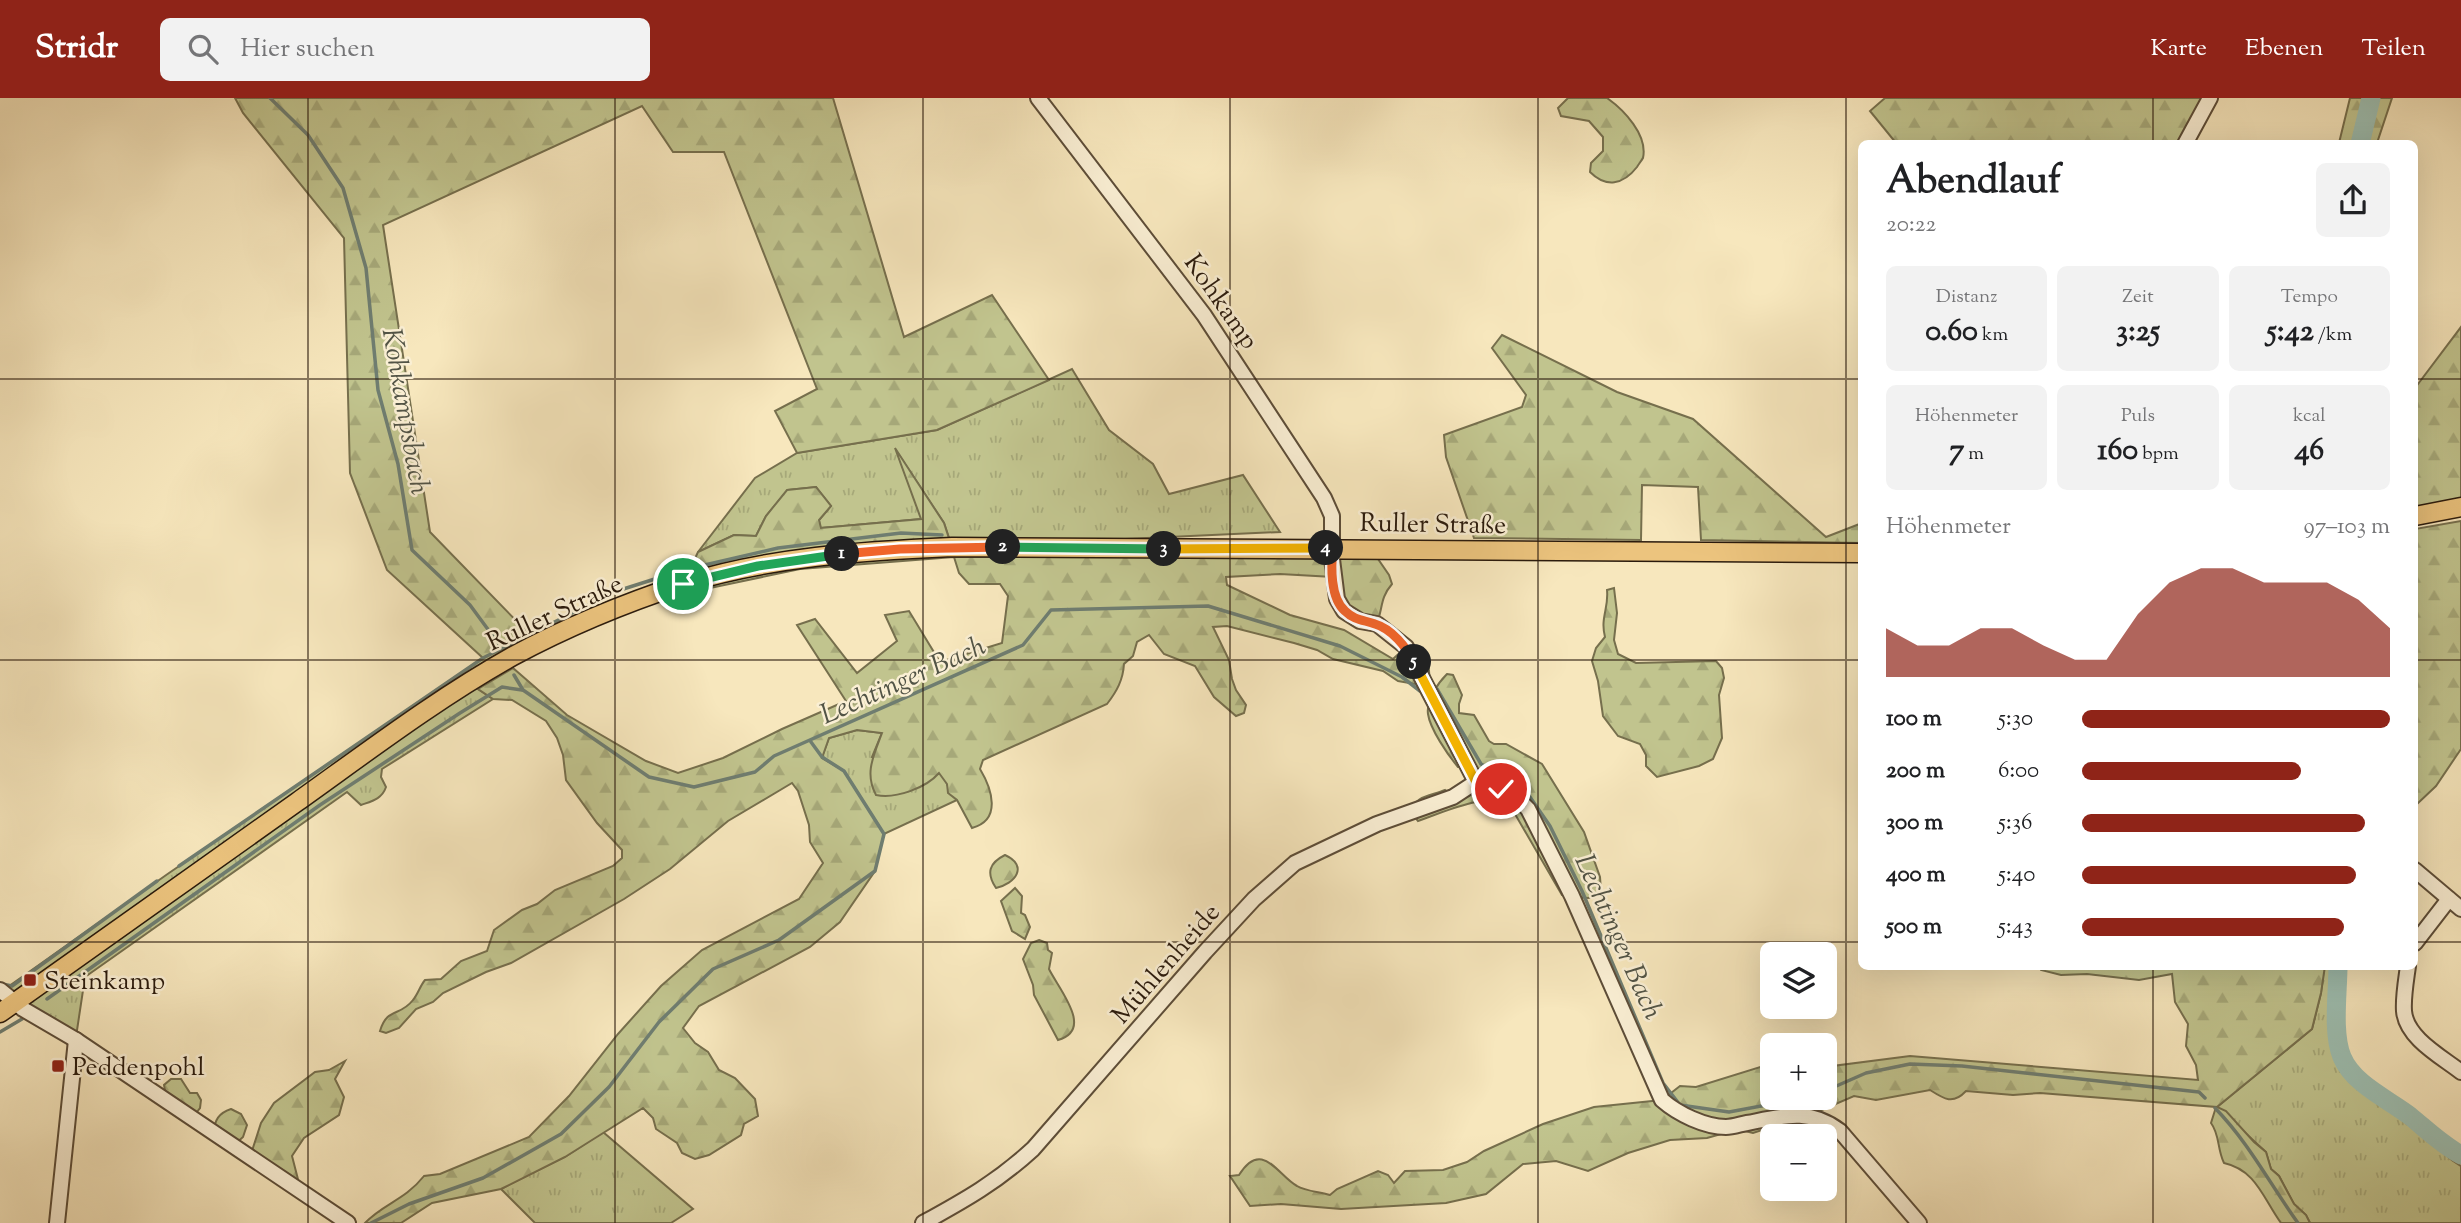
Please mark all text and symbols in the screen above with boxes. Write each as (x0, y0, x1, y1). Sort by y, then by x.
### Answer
search box (160, 18, 650, 81)
text: Stridr (35, 25, 118, 73)
icon: search (184, 30, 222, 68)
text: Hier suchen (240, 31, 375, 68)
text: Karte (2150, 32, 2207, 66)
text: Ebenen (2245, 32, 2323, 66)
text: Teilen (2361, 32, 2426, 66)
text: Abendlauf (1886, 156, 2061, 210)
button: share (2316, 163, 2390, 237)
text: 20:22 (1886, 209, 1936, 242)
street label: Kohkamp (1174, 247, 1266, 358)
text: Distanz (1936, 284, 1997, 311)
text: Zeit (2122, 284, 2154, 311)
text: Tempo (2281, 284, 2338, 311)
text: 0.60 (1925, 311, 1978, 354)
text: 3:25 (2116, 311, 2160, 354)
text: 5:42 (2267, 311, 2314, 354)
text: km (1978, 322, 2008, 349)
text: /km (2314, 322, 2352, 349)
water label: Kohkampsbach (370, 325, 438, 498)
text: Höhenmeter (1915, 403, 2018, 430)
text: Puls (2121, 403, 2155, 430)
text: kcal (2293, 403, 2326, 430)
text: 7 (1949, 430, 1964, 473)
text: 160 (2097, 430, 2138, 473)
text: 46 (2294, 430, 2324, 473)
text: m (1964, 441, 1984, 468)
text: bpm (2138, 441, 2179, 468)
street label: Ruller Straße (1359, 506, 1507, 545)
text: Höhenmeter (1886, 511, 2011, 544)
text: 97–103 m (2303, 511, 2390, 544)
pin: 2 (986, 530, 1020, 564)
pin: 4 (1308, 531, 1344, 566)
pin: 3 (1146, 532, 1182, 566)
text: 2 (998, 533, 1007, 560)
text: 4 (1321, 534, 1330, 561)
text: 3 (1160, 535, 1167, 562)
pin: 1 (824, 536, 860, 572)
text: 1 (838, 540, 845, 567)
pin (653, 554, 713, 614)
icon: arrive (664, 565, 702, 603)
street label: Ruller Straße (481, 567, 629, 662)
water label: Lechtinger Bach (814, 627, 993, 736)
pin: 5 (1396, 644, 1432, 680)
text: 5 (1410, 648, 1417, 675)
text: 100 m (1886, 703, 1942, 736)
text: 5:30 (1998, 703, 2033, 736)
text: 200 m (1886, 755, 1945, 788)
text: 6:00 (1998, 755, 2039, 788)
pin (1471, 759, 1531, 819)
icon: check (1482, 770, 1520, 808)
text: 300 m (1886, 807, 1943, 840)
text: 5:36 (1998, 807, 2032, 840)
water label: Lechtinger Bach (1563, 848, 1672, 1027)
text: 400 m (1886, 859, 1946, 892)
text: 5:40 (1998, 859, 2035, 892)
street label: Mühlenheide (1104, 896, 1230, 1033)
text: 500 m (1886, 911, 1942, 944)
text: 5:43 (1998, 911, 2033, 944)
map controls (1760, 942, 1837, 1201)
button: layers (1760, 942, 1837, 1019)
place label: Steinkamp (44, 964, 165, 1001)
marker: Steinkamp (22, 972, 38, 988)
button: + (1760, 1033, 1837, 1110)
place label: Peddenpohl (72, 1050, 205, 1087)
marker: Peddenpohl (50, 1058, 66, 1074)
button: − (1760, 1124, 1837, 1201)

